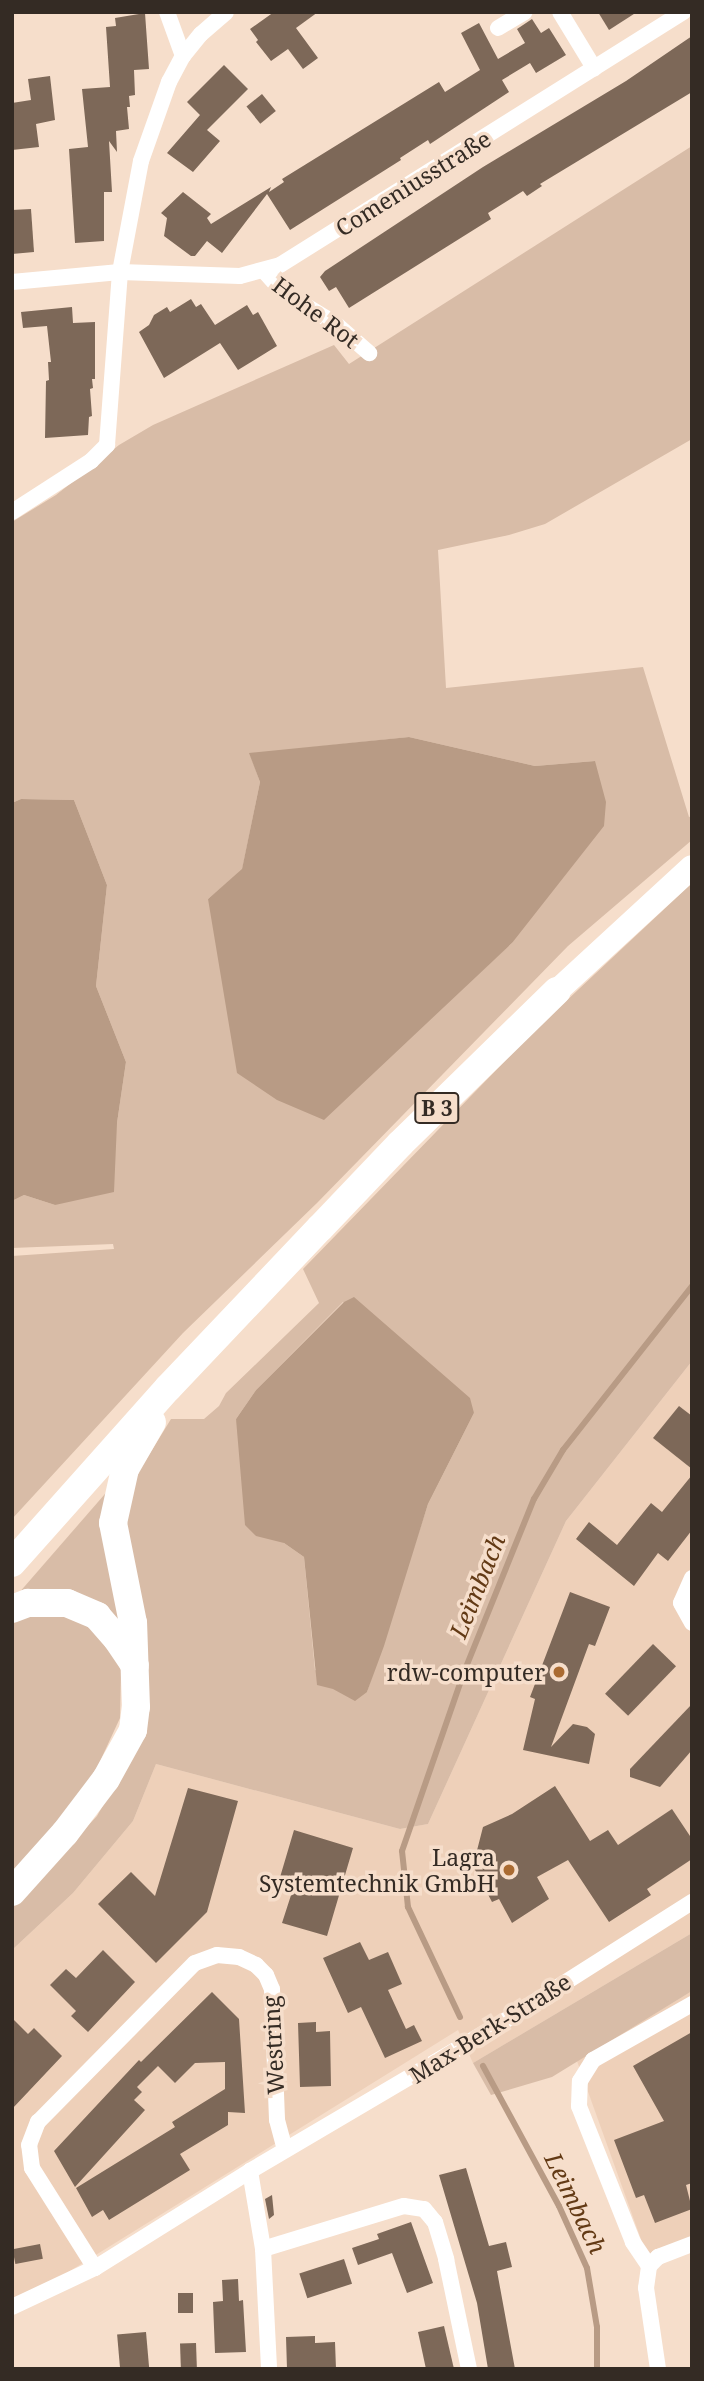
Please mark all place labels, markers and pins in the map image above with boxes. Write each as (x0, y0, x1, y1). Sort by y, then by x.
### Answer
place label: rdw-computer (387, 1658, 545, 1686)
marker: rdw-computer (551, 1664, 567, 1680)
place label: Lagra Systemtechnik GmbH (259, 1843, 495, 1897)
marker: Lagra Systemtechnik GmbH (501, 1862, 517, 1878)

